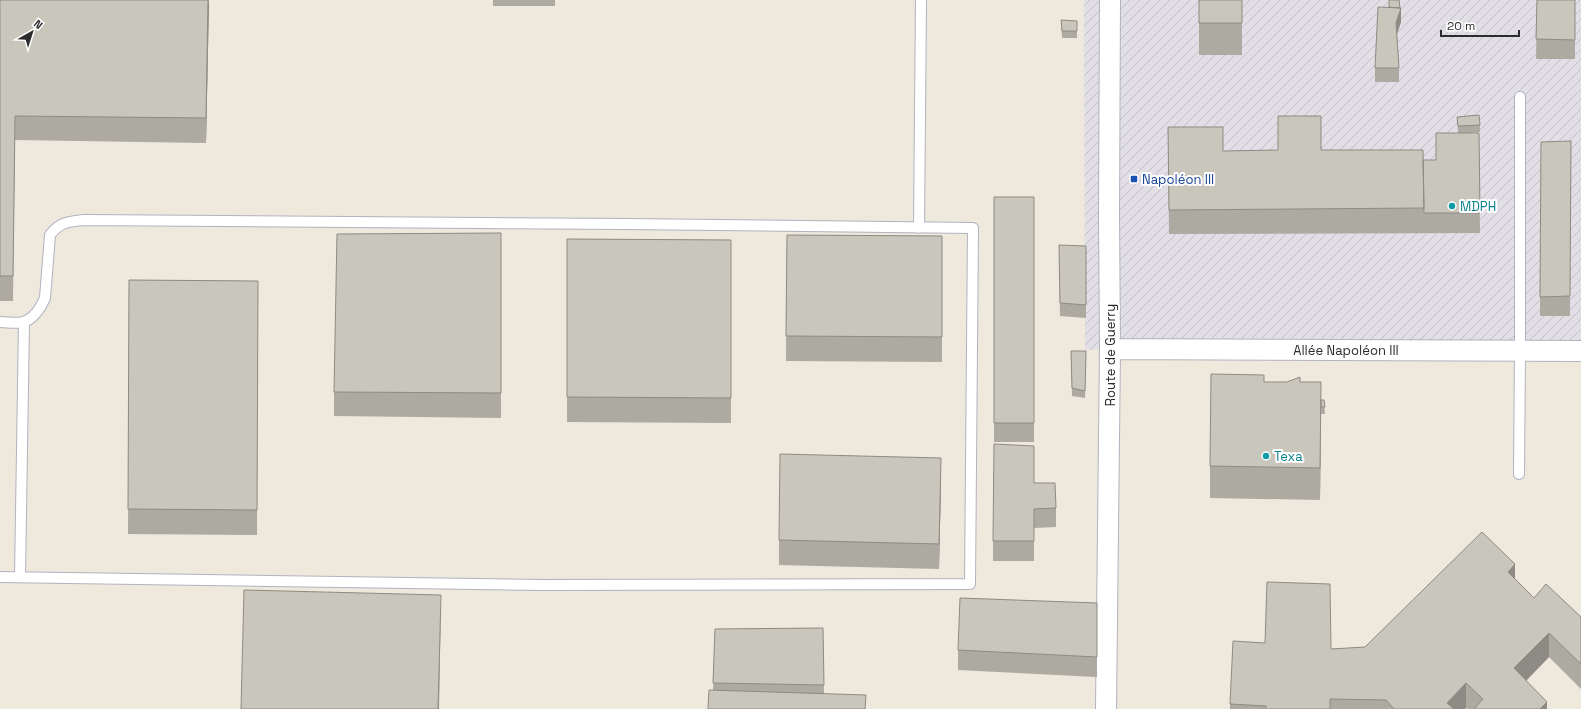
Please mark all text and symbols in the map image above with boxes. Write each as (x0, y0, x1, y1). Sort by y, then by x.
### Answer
north arrow (12, 12, 52, 52)
scale bar (1441, 12, 1519, 38)
text: N (31, 16, 46, 32)
text: 20 m (1447, 18, 1475, 34)
place label: Napoléon III (1142, 171, 1214, 188)
marker: Napoléon III (1129, 174, 1139, 184)
place label: MDPH (1460, 198, 1496, 215)
marker: MDPH (1447, 201, 1457, 211)
street label: Route de Guerry (1102, 304, 1119, 406)
street label: Allée Napoléon III (1293, 342, 1399, 359)
place label: Texa (1274, 448, 1303, 465)
marker: Texa (1261, 451, 1271, 461)

